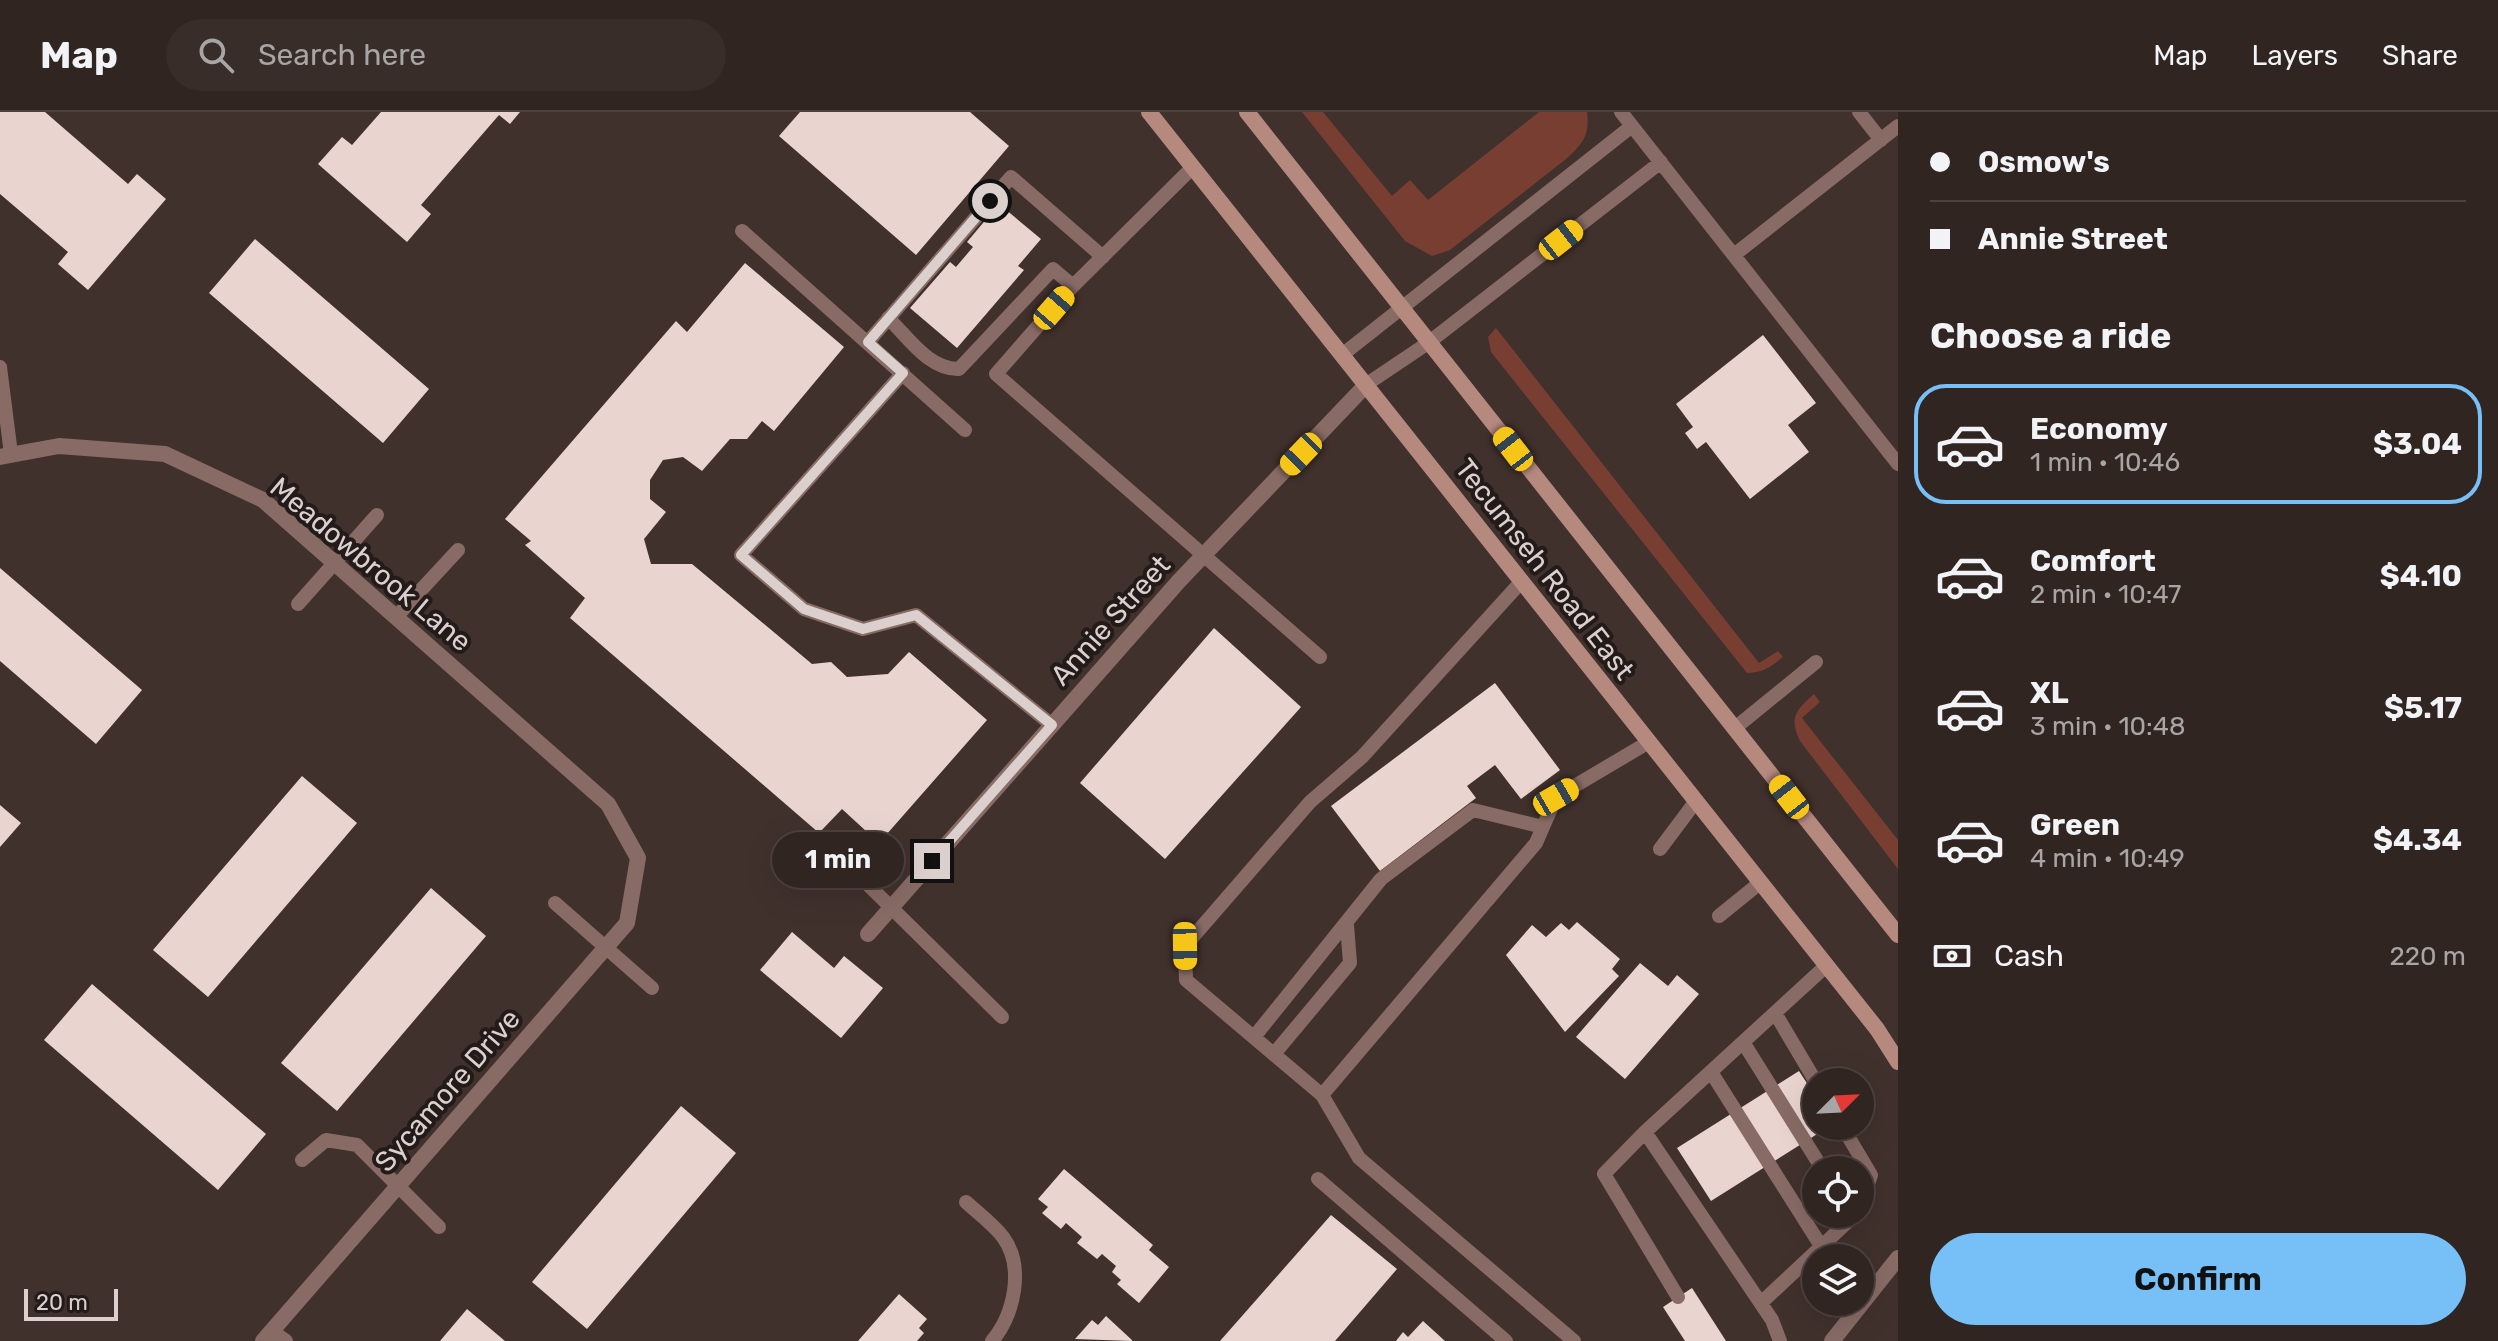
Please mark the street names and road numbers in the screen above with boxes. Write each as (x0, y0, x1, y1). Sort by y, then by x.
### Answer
street label: Tecumseh Road East (1448, 452, 1641, 686)
street label: Meadowbrook Lane (263, 471, 478, 658)
street label: Annie Street (1044, 549, 1177, 692)
street label: Sycamore Drive (368, 1002, 527, 1178)

